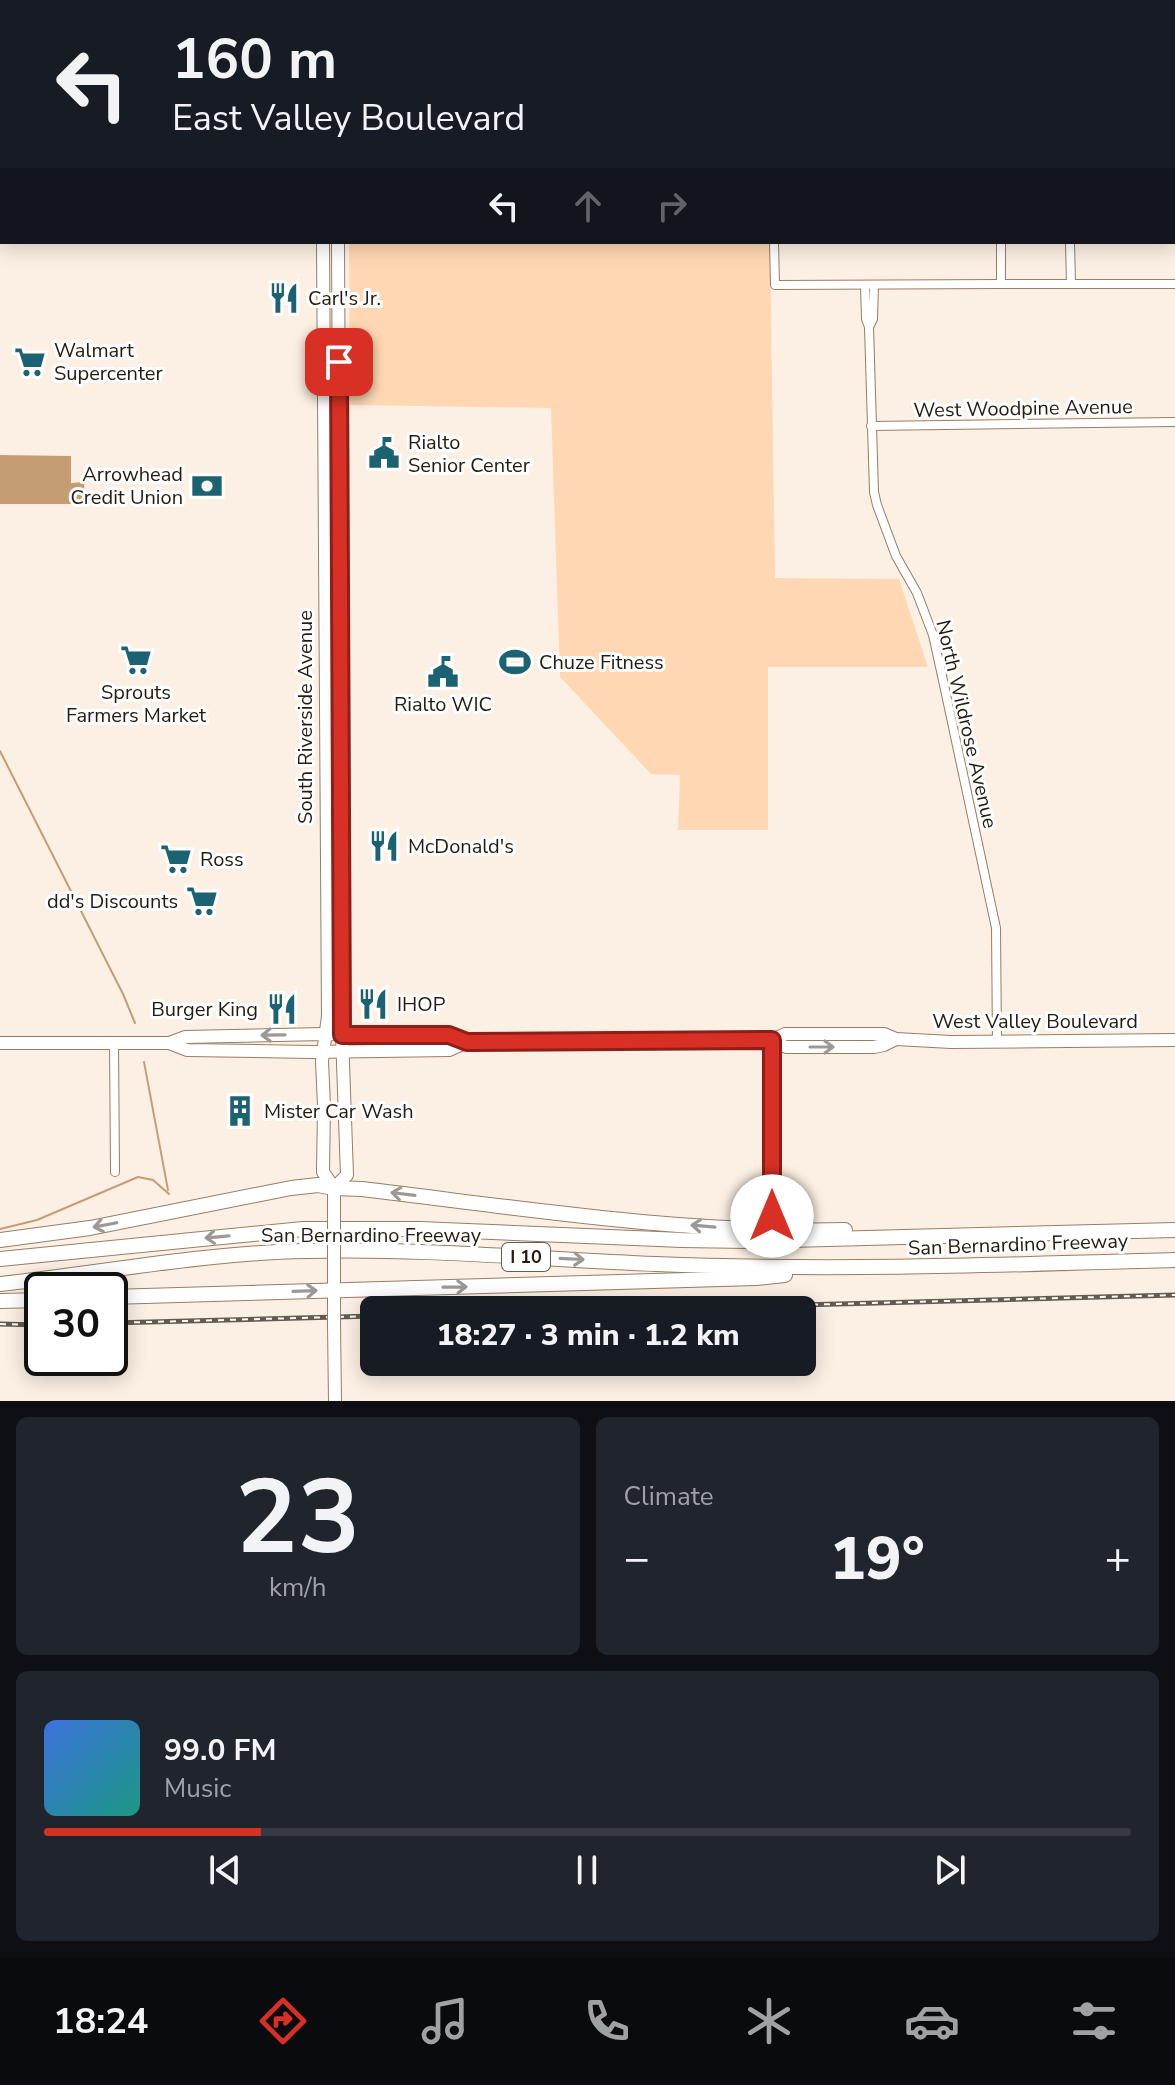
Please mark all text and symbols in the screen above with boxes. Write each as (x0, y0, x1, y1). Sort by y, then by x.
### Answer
text: 160 m (172, 21, 337, 98)
icon: left (40, 32, 144, 136)
text: East Valley Boulevard (172, 94, 525, 143)
icon: left (482, 184, 526, 228)
icon: ahead (566, 184, 610, 228)
icon: right (650, 184, 694, 228)
restaurant icon: Carl's Jr. (267, 281, 301, 315)
place label: Carl's Jr. (308, 285, 381, 312)
pin (305, 328, 373, 396)
place label: Walmart Supercenter (54, 337, 163, 387)
icon: arrive (317, 340, 361, 384)
supermarket icon: Walmart Supercenter (13, 345, 47, 379)
street label: West Woodpine Avenue (913, 393, 1133, 424)
place label: Rialto Senior Center (408, 429, 530, 479)
public building icon: Rialto Senior Center (367, 436, 401, 470)
place label: Arrowhead Credit Union (70, 461, 183, 511)
bank icon: Arrowhead Credit Union (190, 469, 224, 503)
street label: South Riverside Avenue (292, 610, 319, 824)
street label: North Wildrose Avenue (929, 617, 1004, 831)
supermarket icon: Sprouts Farmers Market (119, 643, 153, 677)
sports icon: Chuze Fitness (498, 645, 532, 679)
place label: Chuze Fitness (539, 649, 664, 676)
public building icon: Rialto WIC (426, 655, 460, 689)
place label: Sprouts Farmers Market (66, 679, 207, 729)
place label: Rialto WIC (394, 691, 492, 718)
restaurant icon: McDonald's (367, 829, 401, 863)
place label: McDonald's (408, 833, 514, 860)
supermarket icon: Ross (159, 842, 193, 876)
place label: Ross (200, 846, 244, 873)
supermarket icon: dd's Discounts (185, 884, 219, 918)
place label: dd's Discounts (47, 888, 178, 915)
restaurant icon: IHOP (356, 987, 390, 1021)
place label: IHOP (397, 991, 446, 1018)
restaurant icon: Burger King (265, 992, 299, 1026)
place label: Burger King (151, 996, 258, 1023)
street label: West Valley Boulevard (932, 1008, 1138, 1035)
one-way arrow (260, 1027, 287, 1043)
one-way arrow (808, 1039, 835, 1055)
building icon: Mister Car Wash (223, 1094, 257, 1128)
place label: Mister Car Wash (264, 1098, 414, 1125)
position arrow (730, 1174, 814, 1258)
one-way arrow (390, 1186, 417, 1201)
one-way arrow (93, 1218, 118, 1233)
one-way arrow (690, 1218, 717, 1233)
street label: San Bernardino Freeway (261, 1222, 482, 1249)
street label: San Bernardino Freeway (908, 1227, 1129, 1262)
one-way arrow (204, 1230, 231, 1245)
road number: I 10 (502, 1243, 550, 1271)
one-way arrow (559, 1252, 585, 1267)
speed limit sign: 30 (24, 1272, 128, 1376)
one-way arrow (441, 1280, 468, 1295)
one-way arrow (291, 1283, 318, 1298)
text: 18:27 · 3 min · 1.2 km (436, 1315, 740, 1356)
text: 23 (235, 1447, 360, 1589)
text: Climate (624, 1479, 714, 1514)
text: 19° (830, 1518, 925, 1600)
text: − (624, 1529, 650, 1589)
text: + (1105, 1529, 1131, 1589)
text: km/h (269, 1570, 326, 1605)
text: 99.0 FM (164, 1730, 276, 1771)
text: Music (164, 1771, 231, 1806)
icon: previous (203, 1848, 247, 1892)
icon: pause (565, 1848, 609, 1892)
icon: next (928, 1848, 972, 1892)
icon: directions (255, 1993, 311, 2049)
icon: music (417, 1993, 473, 2049)
icon: phone (579, 1993, 635, 2049)
icon: climate (741, 1993, 797, 2049)
icon: car (904, 1993, 960, 2049)
icon: filters (1066, 1993, 1122, 2049)
text: 18:24 (53, 1997, 148, 2046)

